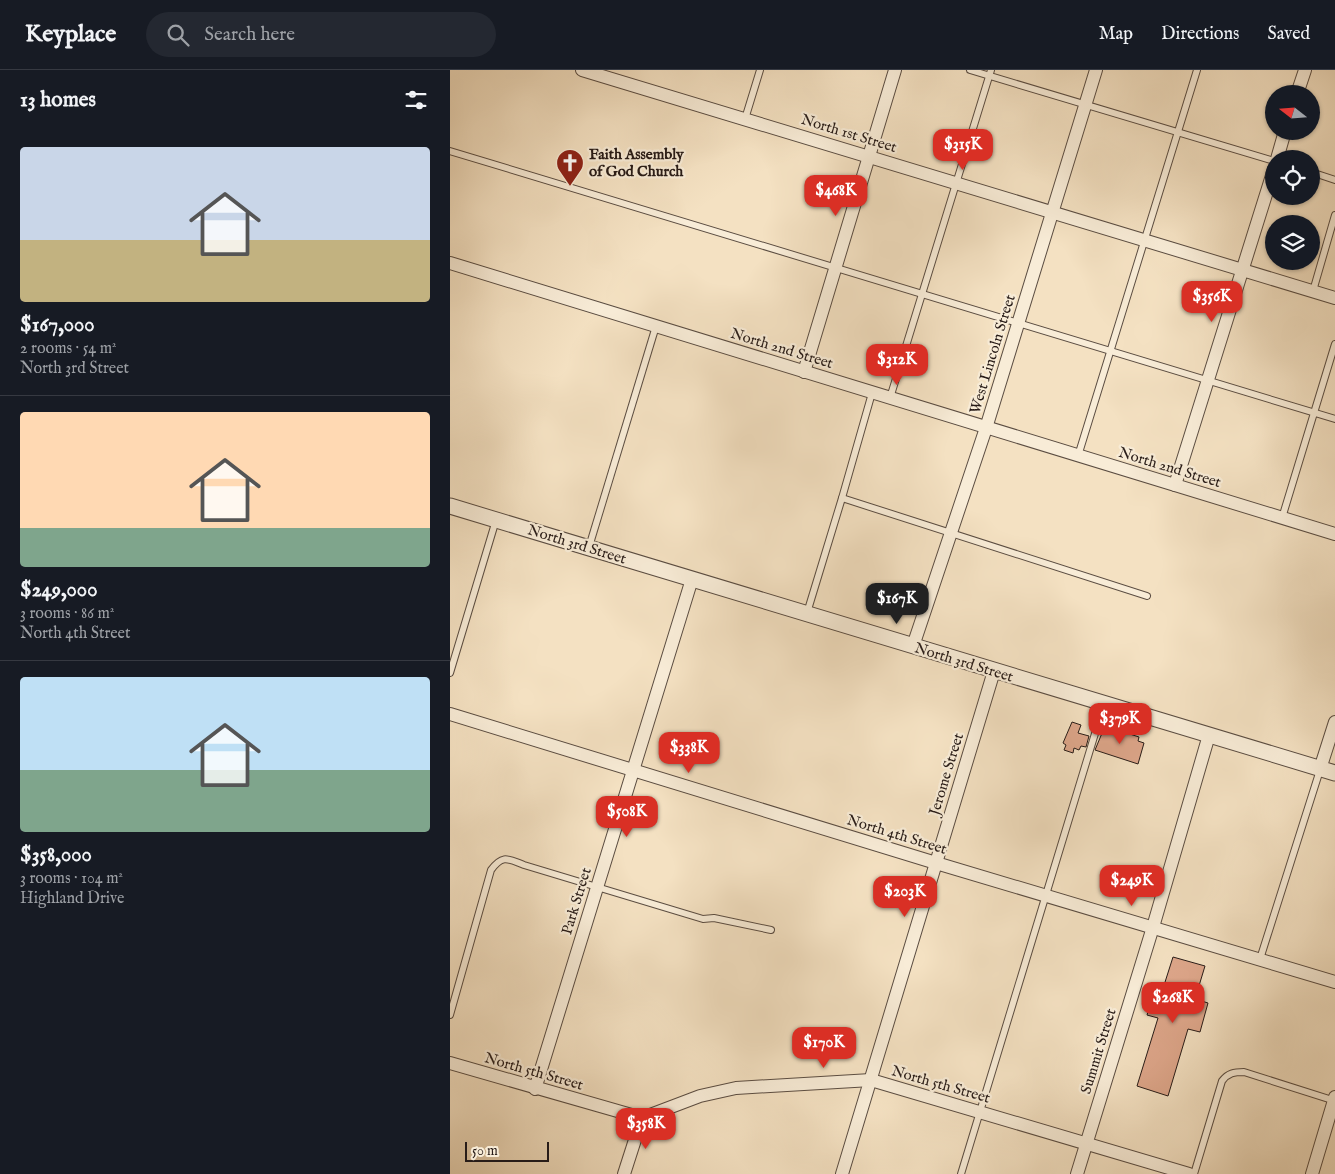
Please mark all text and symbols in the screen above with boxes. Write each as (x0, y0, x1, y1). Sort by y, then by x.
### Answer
search box (146, 12, 496, 57)
text: Keyplace (25, 19, 116, 50)
icon: search (164, 21, 192, 49)
text: Search here (204, 23, 295, 47)
text: Map (1099, 23, 1133, 46)
text: Directions (1161, 23, 1239, 46)
text: Saved (1267, 23, 1310, 46)
north arrow (1265, 85, 1320, 140)
map controls (1265, 85, 1320, 270)
icon: filters (402, 86, 430, 114)
text: 13 homes (20, 87, 96, 114)
street label: North 1st Street (799, 110, 899, 157)
pin: $315K (928, 128, 998, 171)
text: $315K (944, 135, 982, 155)
place label: Faith Assembly of God Church (589, 145, 684, 181)
church icon: Faith Assembly of God Church (555, 148, 585, 187)
button: locate (1265, 150, 1320, 205)
pin: $468K (801, 174, 871, 217)
icon: home (180, 179, 270, 269)
text: $468K (815, 181, 857, 201)
button: layers (1265, 215, 1320, 270)
pin: $356K (1177, 280, 1247, 323)
text: $356K (1193, 287, 1231, 307)
street label: West Lincoln Street (965, 292, 1020, 416)
text: $167,000 (20, 312, 95, 339)
street label: North 2nd Street (728, 324, 835, 373)
text: 2 rooms · 54 m² (20, 339, 117, 359)
pin: $312K (862, 344, 932, 386)
text: $312K (877, 350, 917, 370)
text: North 3rd Street (20, 359, 129, 379)
street label: North 2nd Street (1116, 443, 1223, 492)
icon: home (180, 445, 270, 535)
street label: North 3rd Street (525, 520, 628, 568)
text: $249,000 (20, 577, 97, 604)
pin: $167K (862, 582, 932, 625)
text: $167K (877, 589, 917, 609)
text: 3 rooms · 86 m² (20, 604, 114, 624)
text: North 4th Street (20, 624, 130, 644)
street label: North 3rd Street (912, 638, 1015, 686)
pin: $379K (1085, 702, 1155, 745)
text: $379K (1100, 709, 1140, 729)
icon: home (180, 710, 270, 800)
street label: Jerome Street (924, 731, 968, 820)
pin: $338K (654, 732, 724, 774)
text: $338K (670, 738, 708, 758)
pin: $508K (592, 796, 662, 838)
text: $508K (607, 802, 647, 822)
street label: North 4th Street (845, 810, 949, 859)
text: $358,000 (20, 842, 92, 869)
pin: $249K (1097, 864, 1167, 907)
street label: Park Street (557, 865, 596, 937)
text: 3 rooms · 104 m² (20, 869, 123, 889)
text: $249K (1111, 871, 1153, 891)
pin: $203K (870, 876, 940, 918)
text: $203K (884, 882, 926, 902)
text: Highland Drive (20, 889, 124, 909)
pin: $268K (1138, 982, 1208, 1024)
text: $268K (1153, 988, 1193, 1008)
street label: Summit Street (1076, 1006, 1120, 1096)
pin: $170K (789, 1026, 859, 1069)
text: $170K (803, 1033, 845, 1053)
street label: North 5th Street (482, 1048, 585, 1095)
street label: North 5th Street (889, 1061, 992, 1108)
pin: $358K (611, 1108, 681, 1150)
text: $358K (627, 1114, 665, 1134)
scale bar (465, 1139, 549, 1162)
text: 50 m (472, 1142, 498, 1160)

